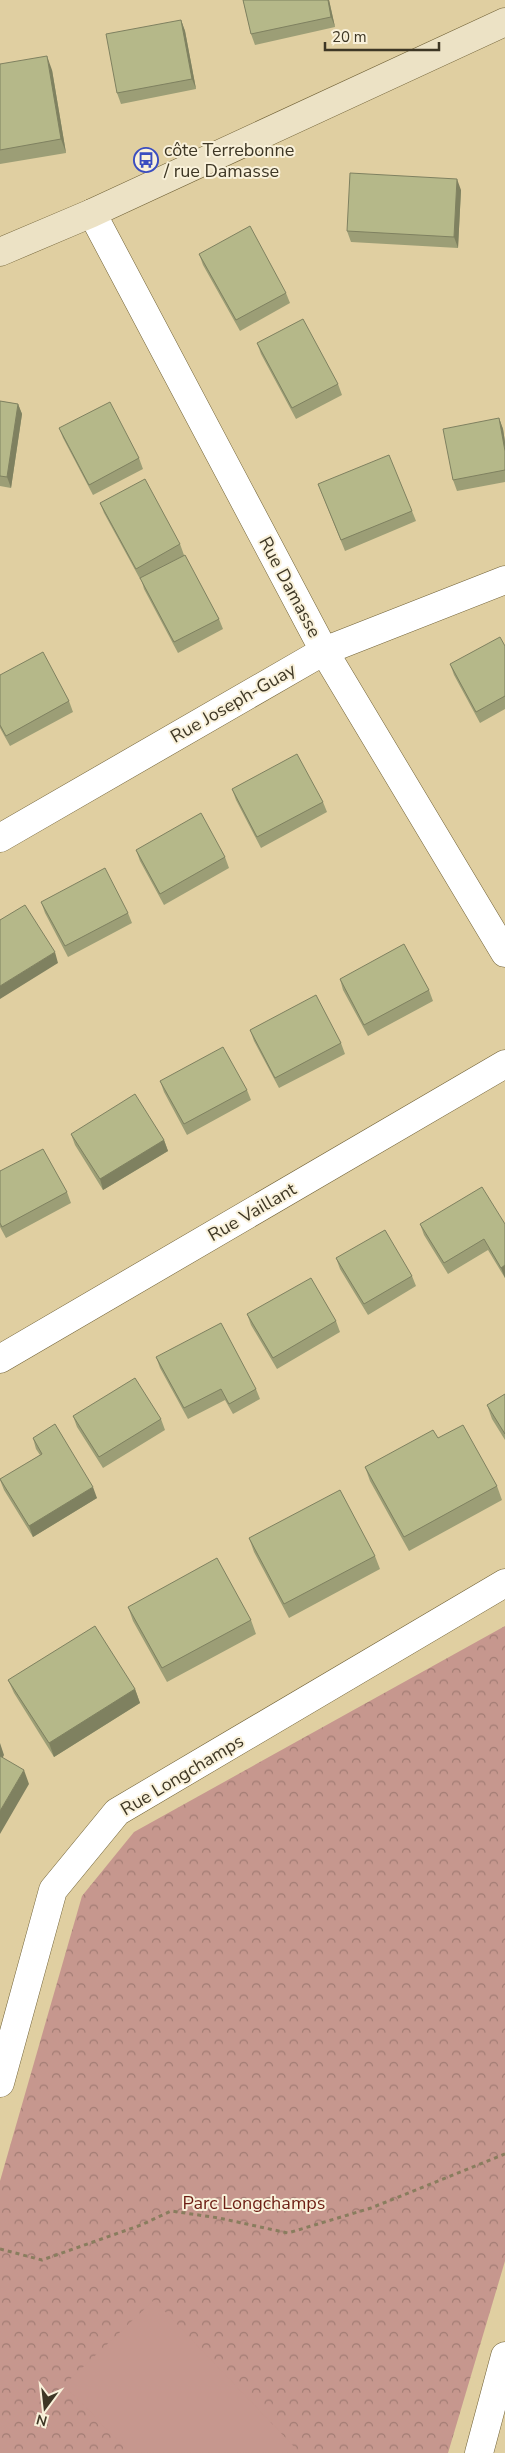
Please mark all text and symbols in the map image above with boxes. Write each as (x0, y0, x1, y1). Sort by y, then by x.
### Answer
scale bar (325, 20, 439, 52)
text: 20 m (332, 27, 367, 47)
place label: côte Terrebonne / rue Damasse (163, 138, 294, 183)
bus stop icon: côte Terrebonne / rue Damasse (133, 147, 159, 173)
street label: Rue Damasse (253, 532, 327, 642)
street label: Rue Joseph-Guay (166, 657, 301, 749)
street label: Rue Vaillant (203, 1177, 301, 1247)
street label: Rue Longchamps (116, 1729, 248, 1821)
park label: Parc Longchamps (183, 2191, 325, 2215)
north arrow (20, 2383, 70, 2433)
text: N (34, 2410, 49, 2431)

